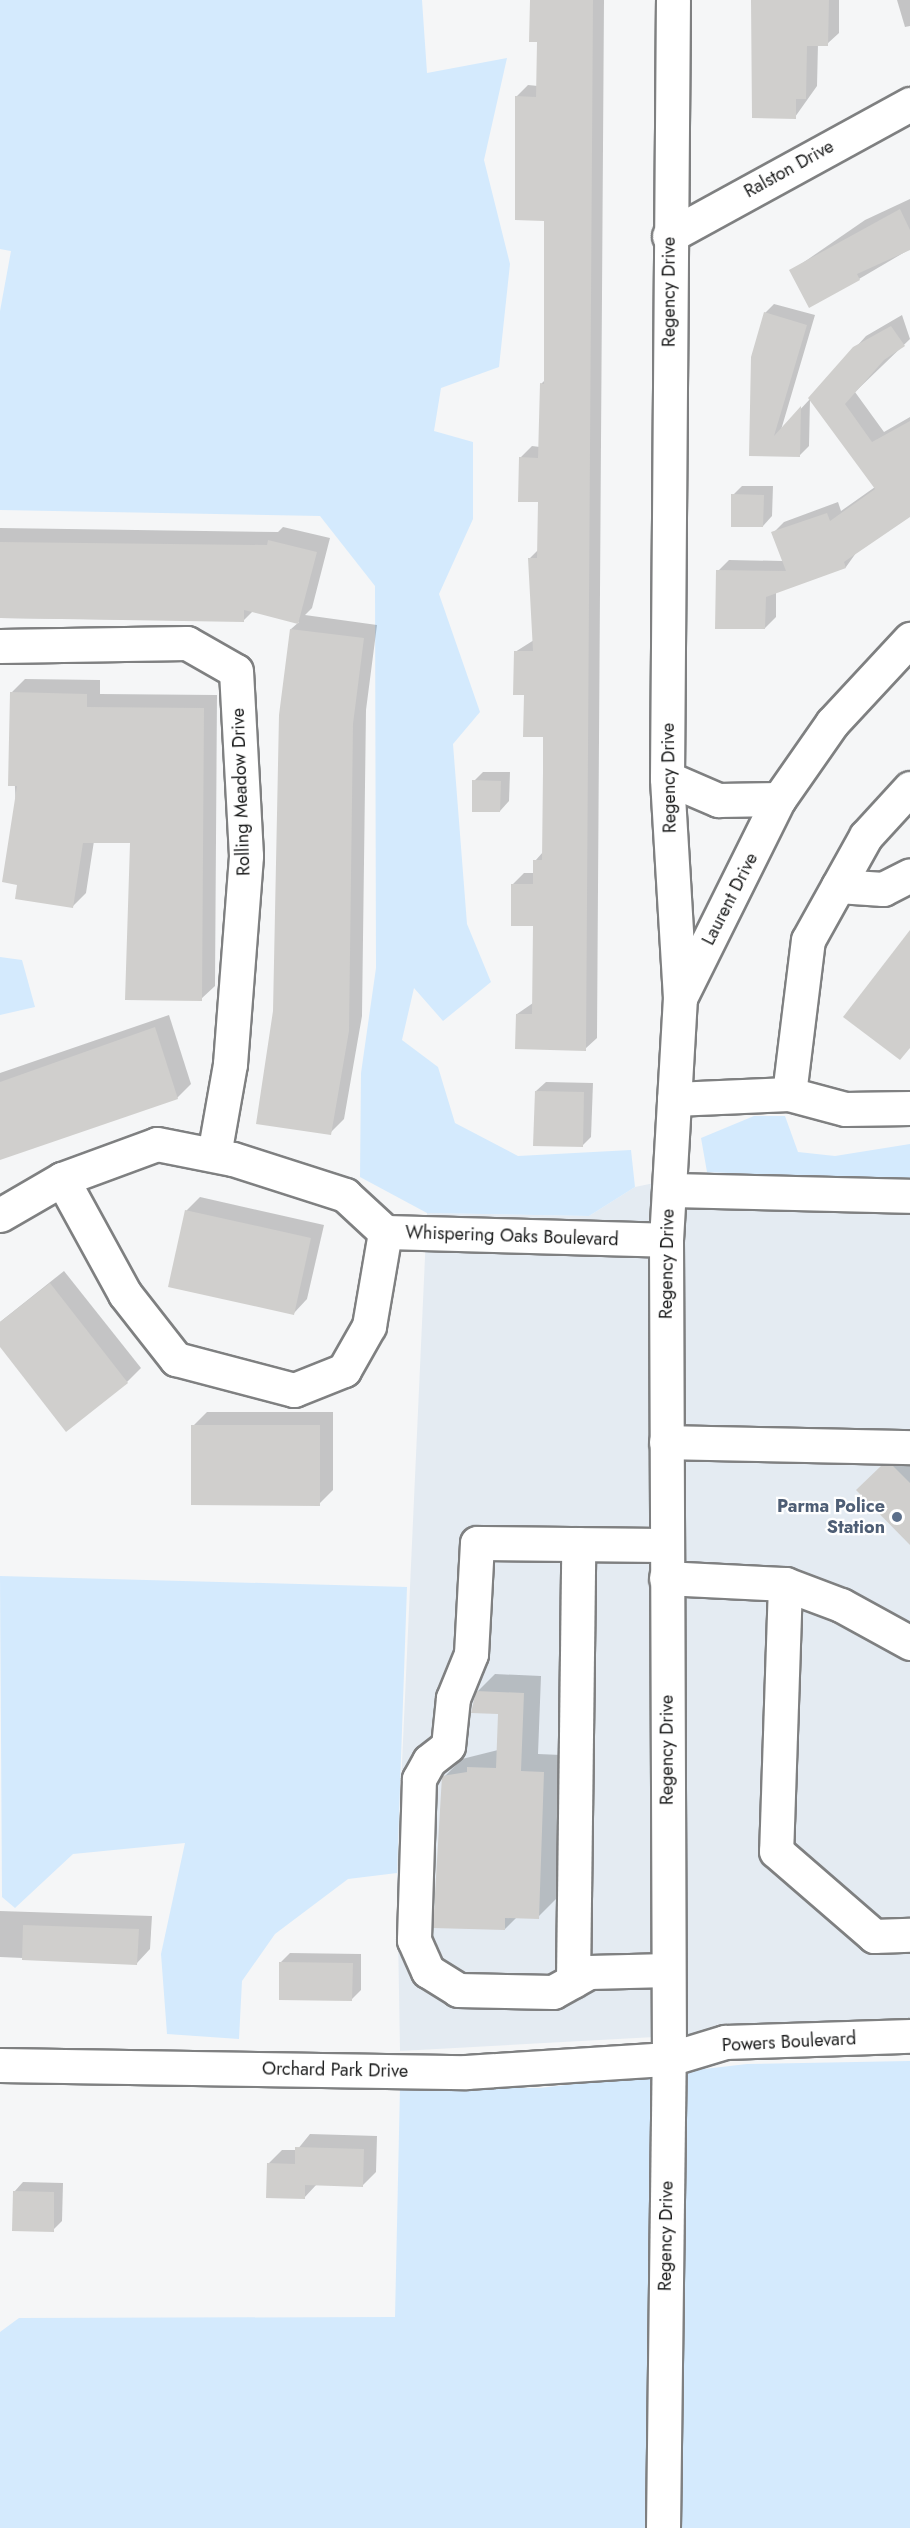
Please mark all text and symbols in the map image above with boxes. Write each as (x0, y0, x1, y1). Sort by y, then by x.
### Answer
street label: Ralston Drive (740, 136, 838, 202)
street label: Regency Drive (658, 237, 680, 347)
street label: Rolling Meadow Drive (227, 708, 255, 876)
street label: Regency Drive (657, 723, 681, 833)
street label: Laurent Drive (698, 849, 762, 949)
street label: Regency Drive (655, 1209, 679, 1319)
street label: Whispering Oaks Boulevard (405, 1221, 619, 1251)
place label: Parma Police Station (777, 1496, 885, 1538)
marker: Parma Police Station (890, 1510, 904, 1524)
street label: Regency Drive (656, 1695, 678, 1805)
street label: Powers Boulevard (721, 2028, 857, 2056)
street label: Orchard Park Drive (262, 2058, 408, 2082)
street label: Regency Drive (654, 2181, 678, 2291)

